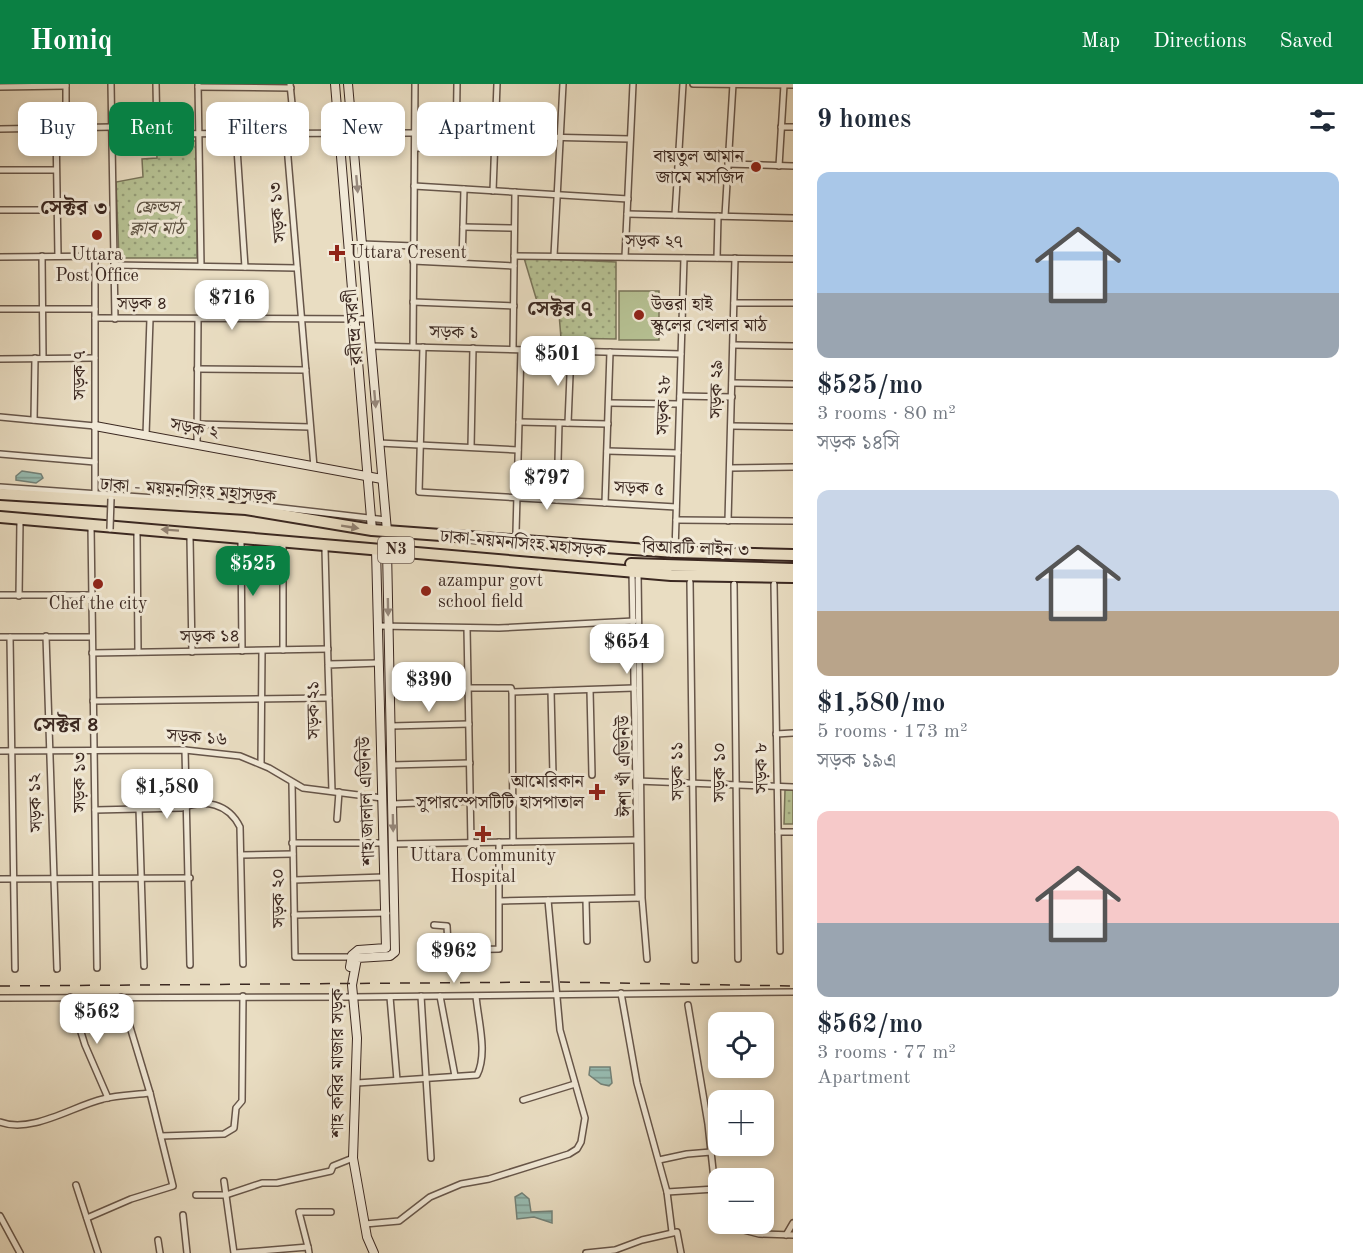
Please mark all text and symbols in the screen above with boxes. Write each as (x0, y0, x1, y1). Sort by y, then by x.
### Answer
text: Homiq (30, 28, 113, 56)
text: Map (1081, 31, 1120, 52)
text: Directions (1153, 31, 1247, 52)
text: Saved (1280, 31, 1333, 52)
chip: Buy (18, 102, 97, 156)
chip: Rent (109, 102, 194, 156)
chip: Filters (206, 102, 309, 156)
chip: New (321, 102, 405, 156)
chip: Apartment (417, 102, 557, 156)
icon: filters (1306, 104, 1339, 137)
text: 9 homes (817, 107, 911, 133)
place label: বায়তুল আমান জামে মসজিদ (653, 148, 745, 187)
marker: বায়তুল আমান জামে মসজিদ (749, 160, 763, 174)
one-way arrow (352, 175, 361, 194)
street label: সড়ক ১৩ (266, 181, 290, 244)
district label: সেক্টর ৩ (40, 194, 108, 219)
park label: ফ্রেন্ডস ক্লাব মাঠ (130, 199, 188, 238)
icon: home (1024, 211, 1132, 319)
marker: Uttara Post Office (90, 228, 104, 242)
street label: সড়ক ২৭ (624, 232, 684, 252)
marker: Uttara Cresent (328, 244, 346, 262)
place label: Uttara Cresent (350, 244, 467, 262)
place label: Uttara Post Office (55, 246, 139, 285)
pin: $716 (196, 280, 268, 331)
text: $716 (209, 289, 255, 309)
street label: রবীন্দ্র সরণী (340, 289, 366, 367)
place label: উত্তরা হাই স্কুলের খেলার মাঠ (650, 293, 768, 336)
street label: সড়ক ৪ (116, 295, 167, 313)
district label: সেক্টর ৭ (527, 295, 593, 320)
marker: উত্তরা হাই স্কুলের খেলার মাঠ (632, 308, 646, 322)
street label: সড়ক ১ (428, 324, 479, 342)
pin: $501 (522, 336, 594, 387)
text: $501 (535, 345, 581, 365)
street label: সড়ক ৭ (71, 350, 89, 401)
street label: সড়ক ২৯ (707, 359, 727, 420)
text: $525/mo (817, 373, 923, 399)
street label: সড়ক ২৮ (654, 375, 674, 436)
one-way arrow (371, 390, 380, 409)
text: 3 rooms · 80 m² (817, 404, 956, 424)
street label: সড়ক ২ (167, 415, 221, 443)
text: সড়ক ১৪সি (817, 434, 899, 454)
pin: $797 (511, 460, 583, 511)
text: $797 (524, 469, 570, 489)
street label: ঢাকা - ময়মনসিংহ মহাসড়ক (98, 474, 278, 506)
street label: সড়ক ৫ (612, 479, 665, 499)
one-way arrow (341, 523, 360, 532)
one-way arrow (160, 525, 179, 534)
street label: ঢাকা-ময়মনসিংহ মহাসড়ক (438, 526, 608, 560)
icon: home (1024, 529, 1132, 637)
street label: বিআরটি লাইন ৩ (641, 535, 750, 560)
road number: N3 (378, 537, 414, 563)
pin: $525 (217, 546, 289, 597)
text: $525 (230, 555, 276, 575)
place label: azampur govt school field (438, 572, 543, 611)
marker: Chef the city (91, 577, 105, 591)
marker: azampur govt school field (419, 584, 433, 598)
place label: Chef the city (48, 595, 148, 613)
one-way arrow (383, 598, 393, 617)
pin: $654 (591, 624, 663, 675)
street label: সড়ক ১৪ (179, 627, 240, 647)
text: $654 (604, 633, 650, 653)
pin: $390 (393, 662, 465, 713)
text: $390 (406, 671, 452, 691)
street label: সড়ক ২১ (304, 681, 324, 740)
text: $1,580/mo (817, 691, 945, 717)
district label: সেক্টর ৪ (33, 711, 99, 736)
street label: ঈশা খাঁ এভিনিউ (612, 714, 635, 818)
text: 5 rooms · 173 m² (817, 722, 967, 742)
street label: সড়ক ১৬ (165, 727, 228, 749)
street label: শাহ জালাল এভিনিউ (353, 735, 378, 867)
street label: সড়ক ১১ (668, 742, 688, 801)
street label: সড়ক ১০ (711, 742, 729, 803)
street label: সড়ক ৮ (753, 742, 771, 795)
street label: সড়ক ১৩ (71, 751, 89, 814)
text: সড়ক ১৯এ (817, 752, 896, 772)
pin: $1,580 (118, 769, 216, 820)
place label: আমেরিকান সুপারস্পেসটিটি হাসপাতাল (415, 771, 585, 813)
street label: সড়ক ১২ (26, 773, 46, 833)
text: $1,580 (135, 778, 199, 798)
marker: আমেরিকান সুপারস্পেসটিটি হাসপাতাল (588, 783, 606, 801)
one-way arrow (388, 814, 397, 833)
marker: Uttara Community Hospital (474, 825, 492, 843)
place label: Uttara Community Hospital (410, 847, 557, 886)
icon: home (1024, 850, 1132, 958)
street label: সড়ক ২০ (269, 868, 289, 929)
pin: $962 (418, 933, 490, 984)
text: $962 (431, 942, 477, 962)
street label: শাহ কবির মাজার সড়ক (327, 987, 347, 1138)
pin: $562 (61, 994, 133, 1045)
text: $562 (74, 1003, 120, 1023)
map controls (708, 1012, 774, 1234)
button: locate (708, 1012, 774, 1078)
text: $562/mo (817, 1012, 923, 1038)
text: 3 rooms · 77 m² (817, 1043, 956, 1063)
text: Apartment (817, 1068, 911, 1088)
button: + (708, 1090, 774, 1156)
button: − (708, 1168, 774, 1234)

